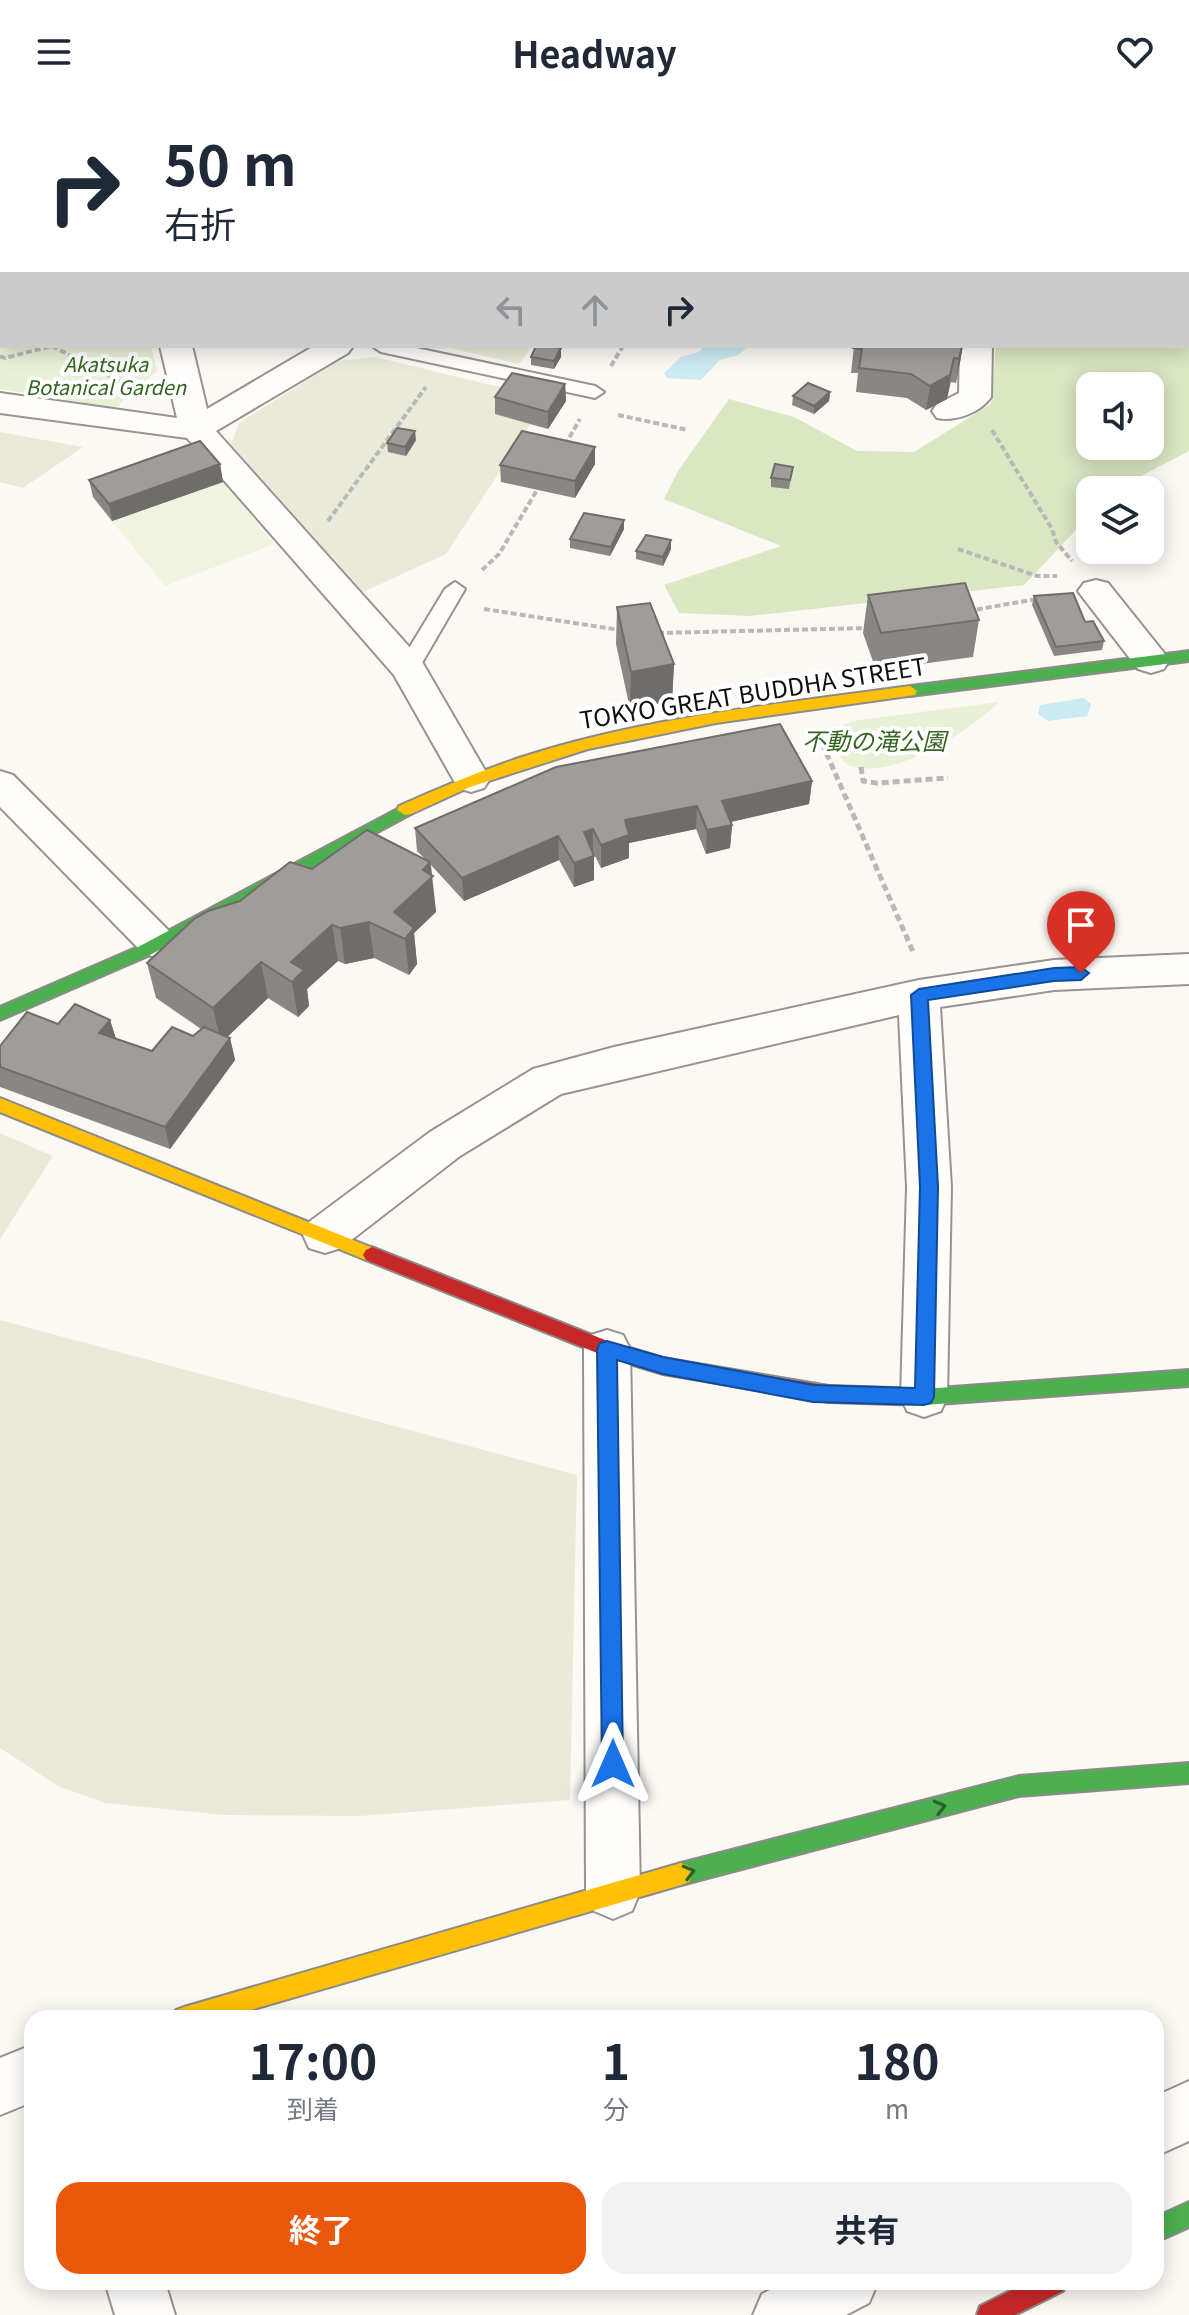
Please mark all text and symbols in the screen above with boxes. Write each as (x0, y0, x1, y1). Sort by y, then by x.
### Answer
text: Headway (512, 26, 677, 78)
icon: menu (32, 30, 76, 74)
icon: heart (1113, 30, 1157, 74)
text: 50 m (164, 121, 297, 202)
icon: right (32, 136, 136, 240)
text: 右折 (164, 196, 236, 248)
icon: left (489, 288, 533, 332)
icon: ahead (573, 288, 617, 332)
icon: right (657, 288, 701, 332)
park label: Akatsuka Botanical Garden (26, 349, 187, 401)
map controls (1076, 372, 1164, 564)
button: sound (1076, 372, 1164, 460)
button: layers (1076, 476, 1164, 564)
street label: TOKYO GREAT BUDDHA STREET (577, 647, 928, 736)
park label: 不動の滝公園 (802, 722, 949, 757)
pin (1047, 891, 1115, 973)
icon: arrive (1059, 903, 1103, 947)
position arrow (571, 1722, 655, 1806)
one-way arrow (933, 1799, 947, 1816)
one-way arrow (681, 1865, 695, 1882)
text: 17:00 (248, 2024, 377, 2094)
text: 1 (602, 2024, 630, 2094)
text: 180 (855, 2024, 940, 2094)
text: 到着 (287, 2089, 339, 2126)
text: 分 (603, 2089, 629, 2126)
text: m (885, 2089, 909, 2126)
button: 終了 (56, 2182, 586, 2274)
button: 共有 (602, 2182, 1132, 2274)

